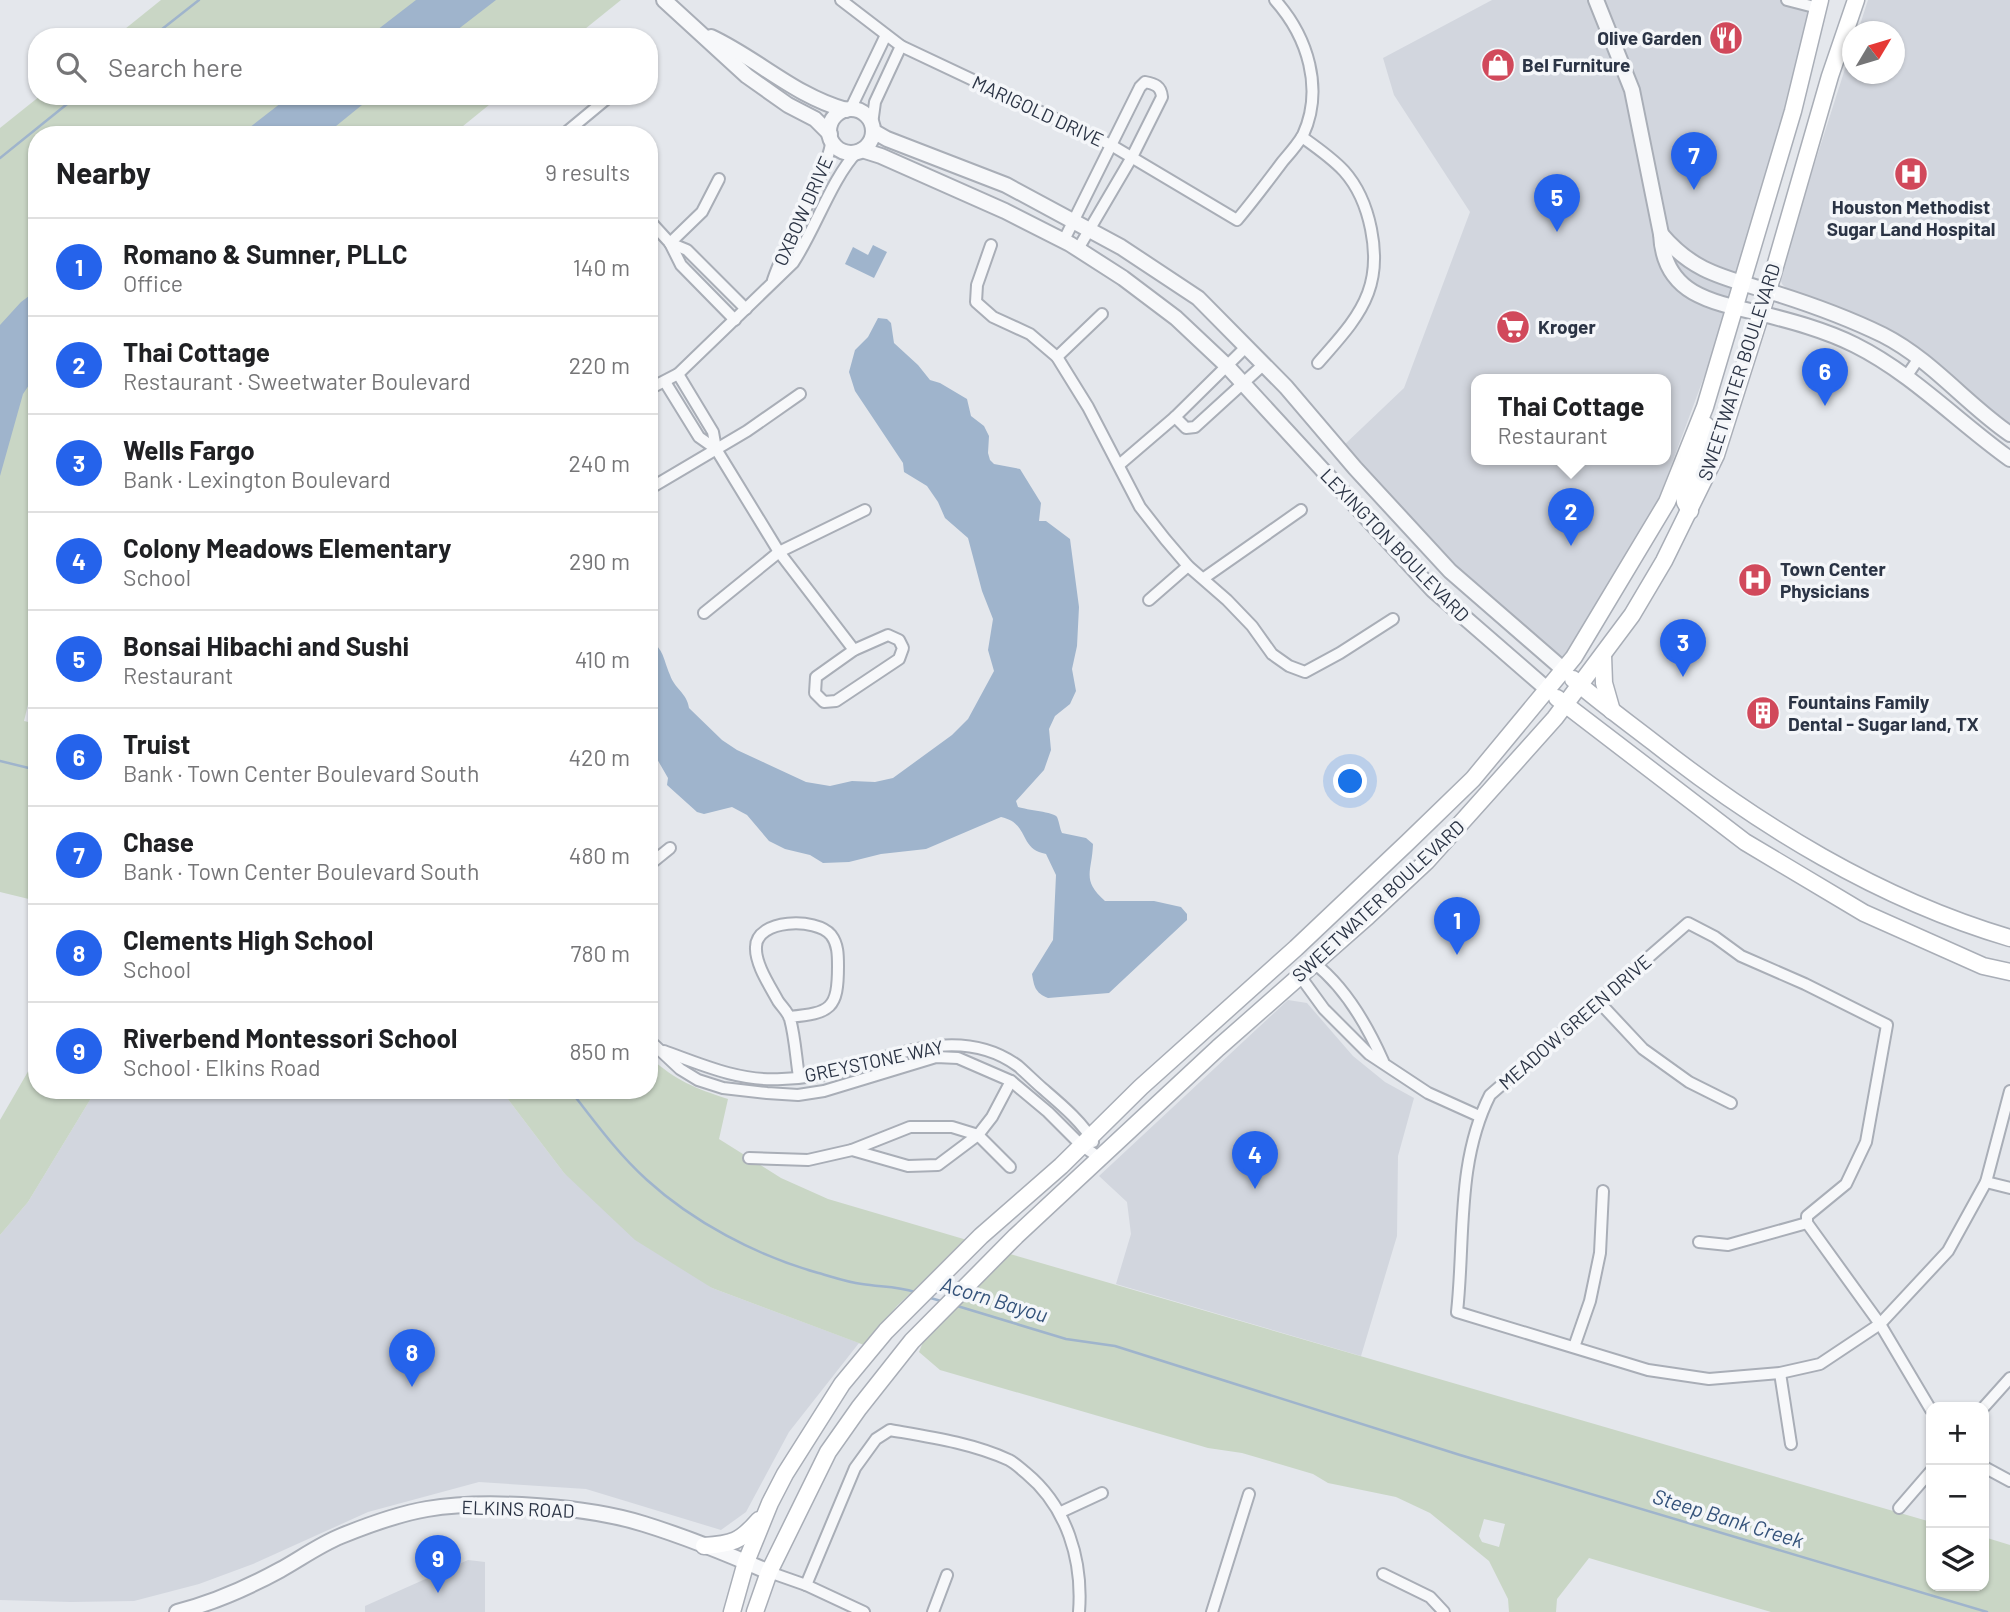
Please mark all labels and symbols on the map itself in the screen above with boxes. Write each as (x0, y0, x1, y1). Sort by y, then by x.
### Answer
restaurant icon: Olive Garden (1707, 19, 1745, 57)
north arrow (1842, 21, 1905, 84)
place label: Olive Garden (1597, 26, 1702, 49)
shop icon: Bel Furniture (1479, 46, 1517, 84)
place label: Bel Furniture (1522, 53, 1630, 76)
street label: MARIGOLD DRIVE (969, 70, 1108, 151)
pin: 7 (1671, 132, 1717, 190)
street label: OXBOW DRIVE (768, 152, 837, 269)
hospital icon: Houston Methodist Sugar Land Hospital (1892, 155, 1930, 193)
pin: 5 (1534, 174, 1580, 232)
place label: Houston Methodist Sugar Land Hospital (1827, 195, 1995, 240)
street label: SWEETWATER BOULEVARD (1693, 260, 1785, 483)
supermarket icon: Kroger (1494, 308, 1532, 346)
place label: Kroger (1538, 315, 1596, 338)
pin: 6 (1802, 348, 1848, 406)
street label: LEXINGTON BOULEVARD (1316, 463, 1474, 626)
pin: 2 (1548, 488, 1594, 546)
place label: Town Center Physicians (1780, 557, 1886, 602)
hospital icon: Town Center Physicians (1736, 561, 1774, 599)
pin: 3 (1660, 619, 1706, 677)
place label: Fountains Family Dental - Sugar land, TX (1788, 690, 1979, 735)
building icon: Fountains Family Dental - Sugar land, TX (1744, 694, 1782, 732)
your location (1333, 764, 1367, 798)
street label: SWEETWATER BOULEVARD (1287, 815, 1469, 986)
pin: 1 (1434, 897, 1480, 955)
street label: MEADOW GREEN DRIVE (1494, 949, 1655, 1094)
street label: GREYSTONE WAY (802, 1035, 946, 1086)
pin: 4 (1232, 1131, 1278, 1189)
water label: Acorn Bayou (938, 1270, 1051, 1327)
pin: 8 (389, 1329, 435, 1387)
water label: Steep Bank Creek (1650, 1483, 1808, 1553)
street label: ELKINS ROAD (461, 1495, 575, 1522)
pin: 9 (415, 1535, 461, 1593)

